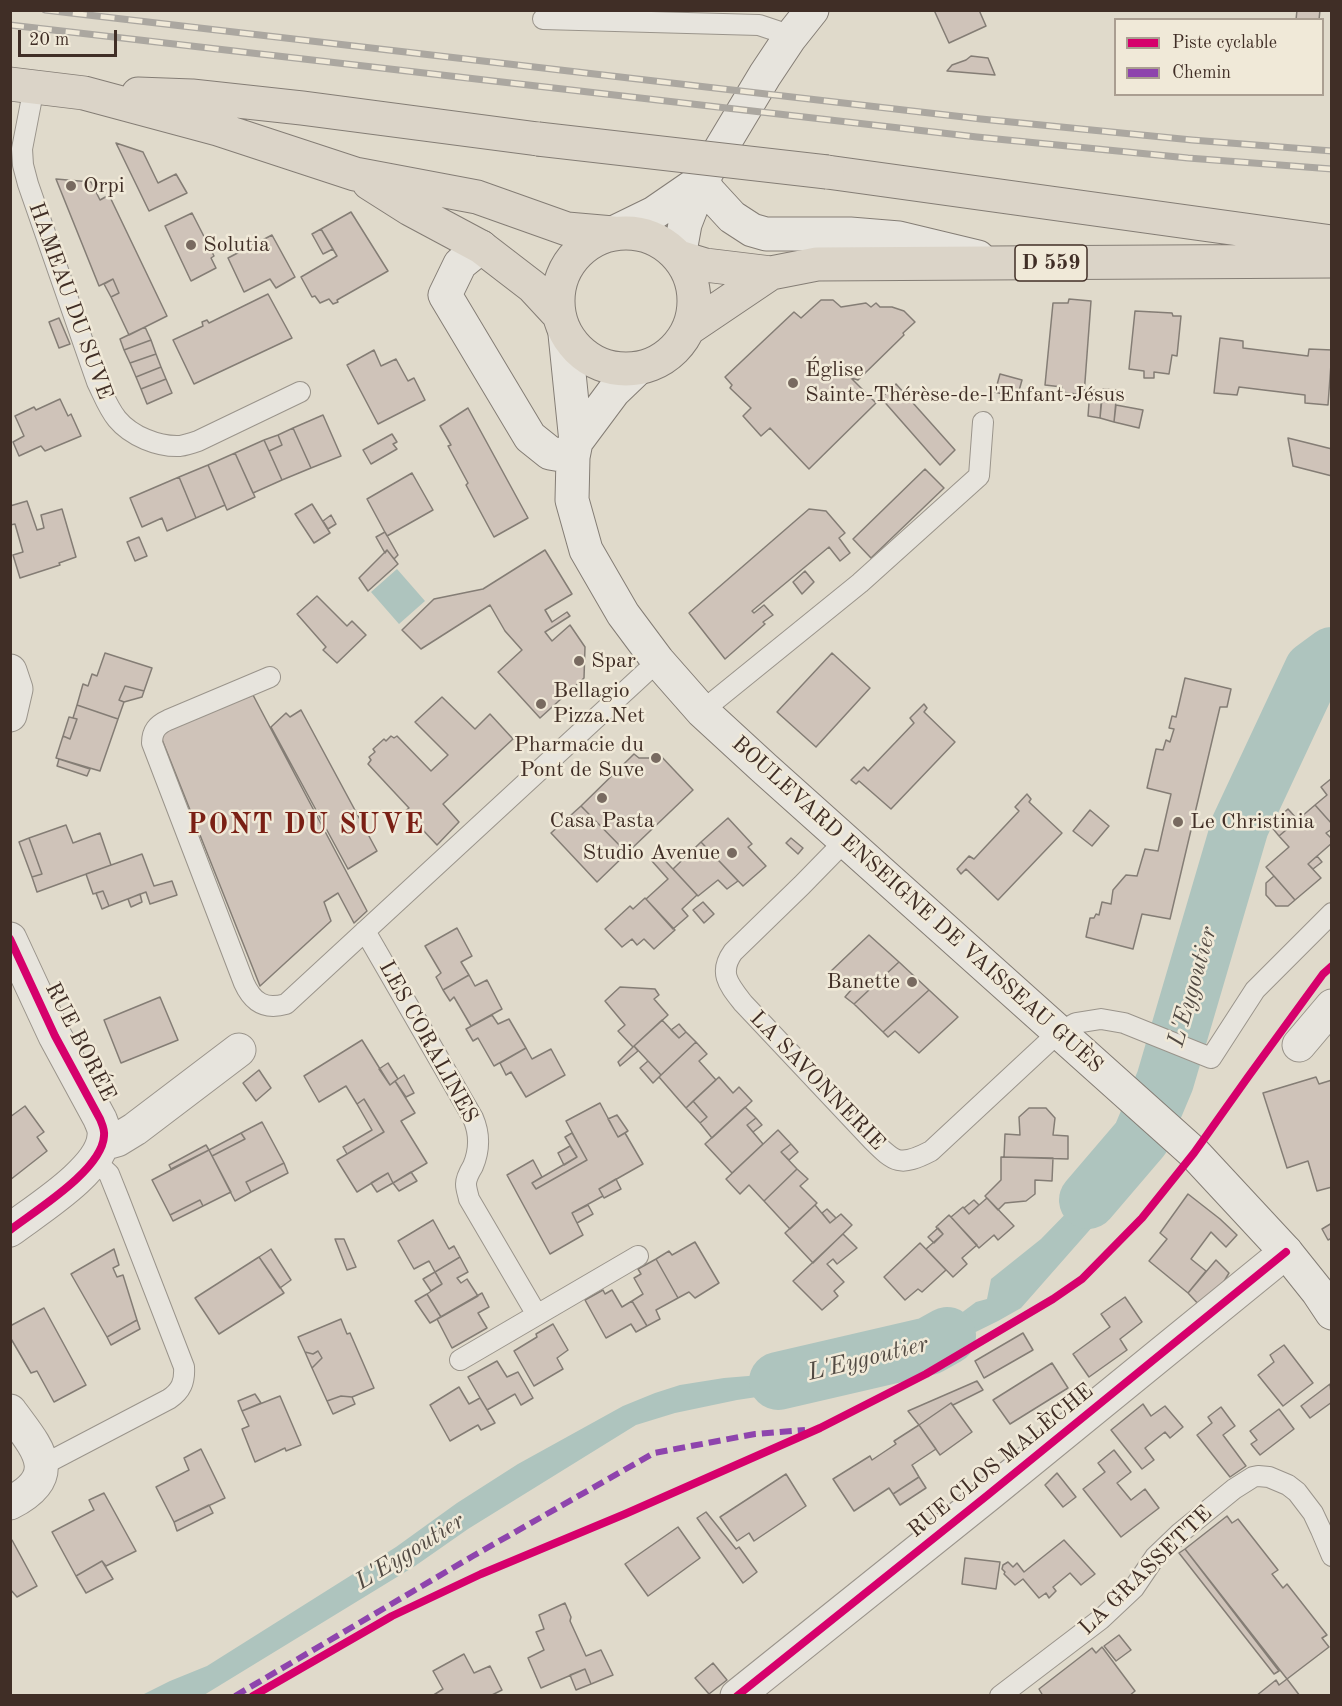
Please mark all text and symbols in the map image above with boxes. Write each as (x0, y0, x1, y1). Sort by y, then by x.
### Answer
scale bar (21, 18, 120, 56)
legend (1114, 18, 1324, 96)
text: 20 m (29, 31, 69, 49)
text: Piste cyclable (1172, 34, 1277, 52)
text: Chemin (1172, 64, 1231, 82)
place label: Orpi (83, 173, 125, 199)
marker: Orpi (64, 179, 78, 193)
street label: HAMEAU DU SUVE (22, 199, 118, 403)
place label: Solutia (203, 232, 270, 258)
marker: Solutia (184, 238, 198, 252)
road number: D 559 (1015, 245, 1087, 281)
place label: Église Sainte-Thérèse-de-l'Enfant-Jésus (805, 357, 1125, 408)
marker: Église Sainte-Thérèse-de-l'Enfant-Jésus (786, 376, 800, 390)
place label: Spar (591, 648, 636, 674)
marker: Spar (572, 654, 586, 668)
place label: Bellagio Pizza.Net (553, 678, 645, 730)
marker: Bellagio Pizza.Net (534, 697, 548, 711)
street label: BOULEVARD ENSEIGNE DE VAISSEAU GUÈS (726, 731, 1108, 1079)
place label: Pharmacie du Pont de Suve (514, 732, 644, 784)
marker: Pharmacie du Pont de Suve (649, 751, 663, 765)
marker: Casa Pasta (595, 791, 609, 805)
place label: Casa Pasta (549, 808, 655, 834)
district label: PONT DU SUVE (187, 809, 425, 843)
place label: Le Christinia (1190, 809, 1315, 835)
marker: Le Christinia (1171, 815, 1185, 829)
place label: Studio Avenue (583, 840, 720, 866)
marker: Studio Avenue (725, 846, 739, 860)
water label: L'Eygoutier (1162, 924, 1224, 1050)
street label: LES CORALINES (372, 956, 484, 1128)
place label: Banette (826, 969, 900, 995)
marker: Banette (905, 975, 919, 989)
street label: RUE BORÉE (39, 978, 121, 1106)
street label: LA SAVONNERIE (744, 1006, 890, 1156)
water label: L'Eygoutier (805, 1330, 931, 1388)
street label: RUE CLOS MALÈCHE (903, 1378, 1099, 1544)
street label: LA GRASSETTE (1074, 1501, 1218, 1641)
water label: L'Eygoutier (350, 1507, 470, 1597)

